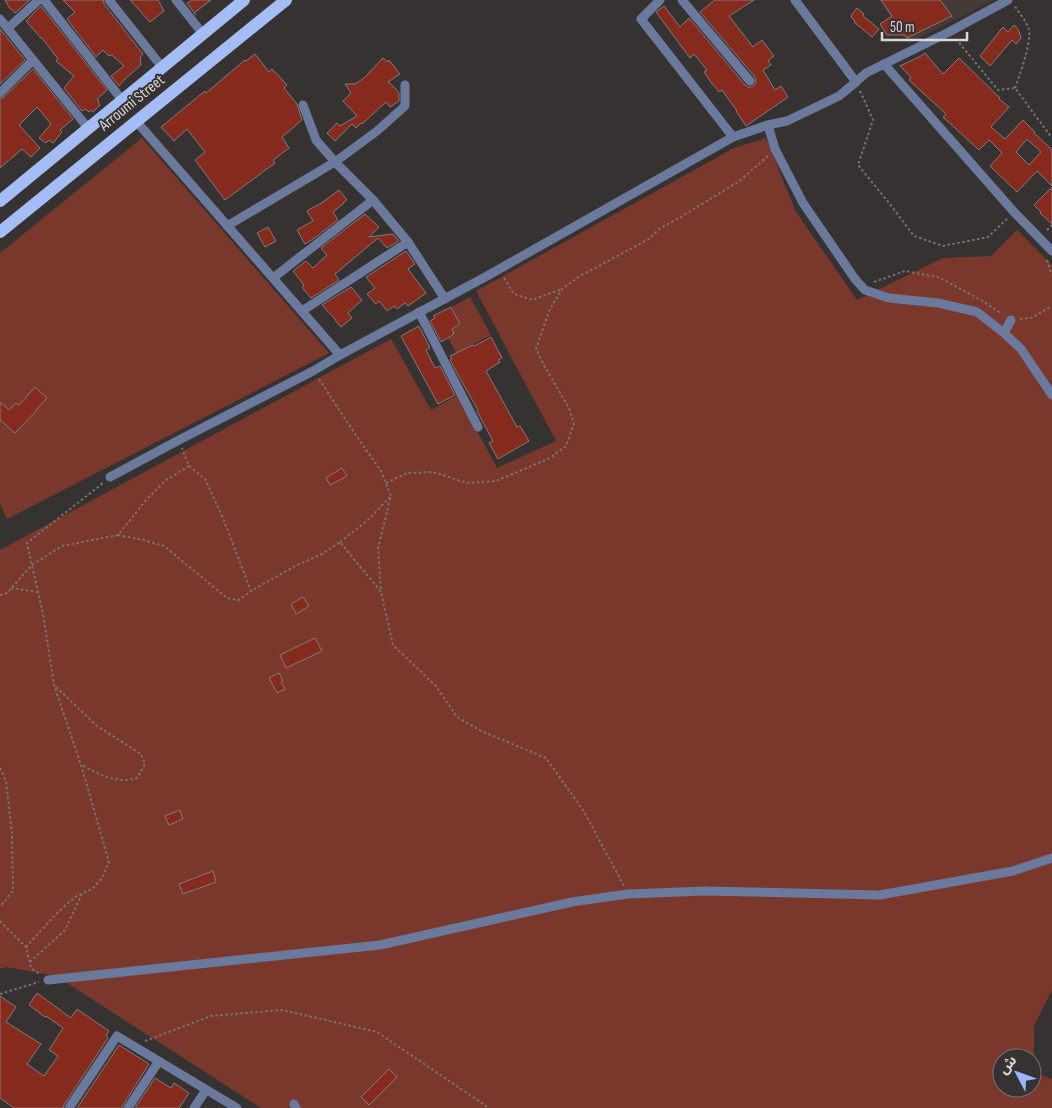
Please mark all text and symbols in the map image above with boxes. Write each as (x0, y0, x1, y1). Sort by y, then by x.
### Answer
scale bar (882, 10, 967, 42)
text: 50 m (890, 18, 915, 37)
street label: Arroumi Street (95, 71, 169, 136)
north arrow (992, 1048, 1042, 1098)
text: ش (995, 1052, 1020, 1078)

